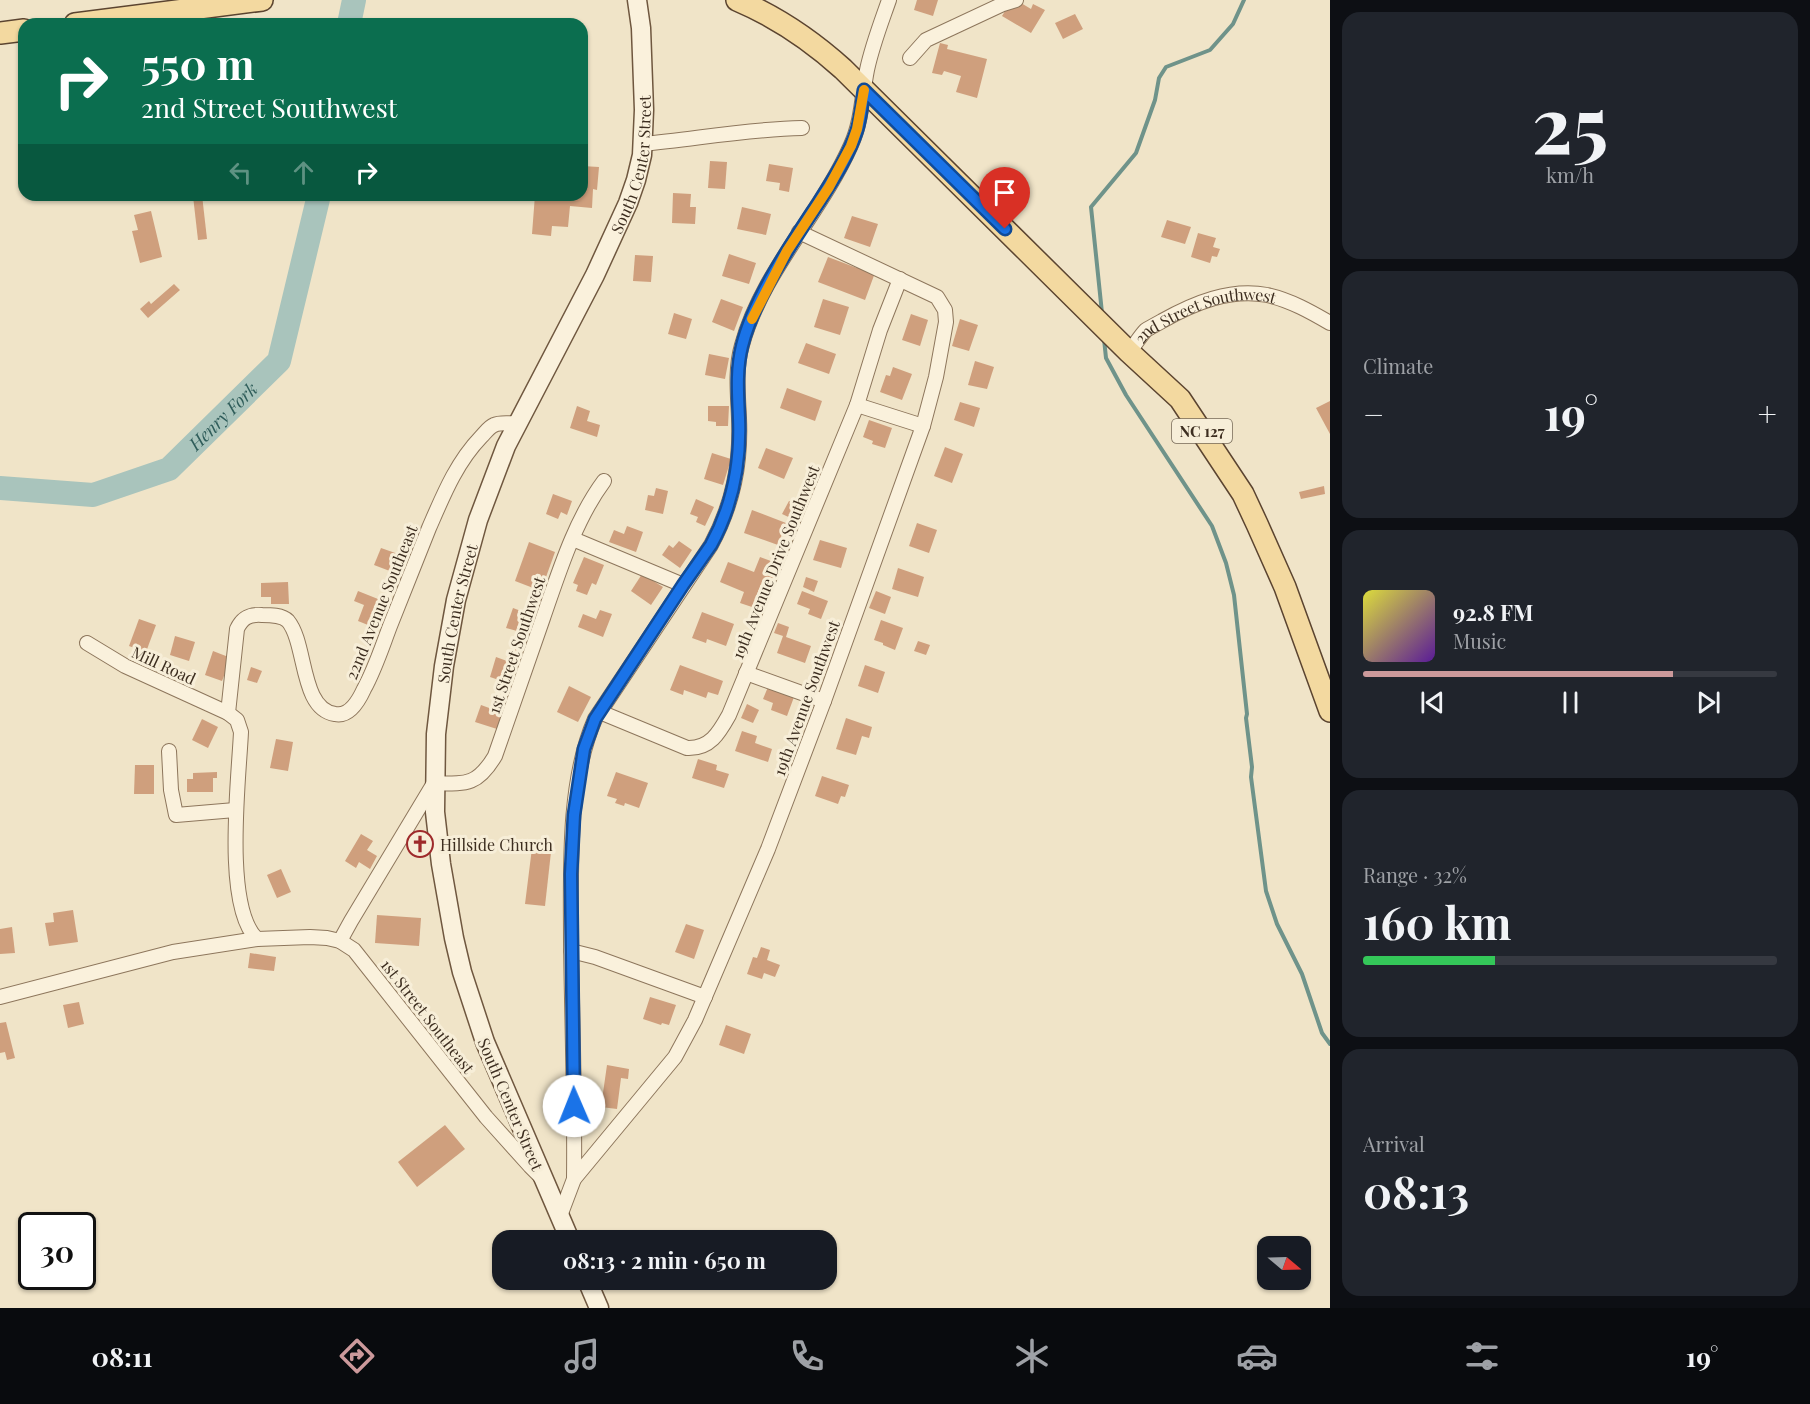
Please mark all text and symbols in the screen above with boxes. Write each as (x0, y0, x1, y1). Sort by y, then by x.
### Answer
text: 550 m (141, 35, 254, 91)
icon: right (42, 42, 120, 120)
text: 25 (1532, 70, 1608, 174)
text: 2nd Street Southwest (141, 89, 397, 125)
street label: South Center Street (605, 95, 655, 237)
icon: left (224, 156, 257, 189)
icon: ahead (287, 156, 320, 189)
icon: right (350, 156, 383, 189)
text: km/h (1546, 161, 1594, 188)
pin (979, 167, 1030, 229)
icon: arrive (988, 176, 1021, 209)
street label: 2nd Street Southwest (1129, 283, 1279, 347)
text: Climate (1363, 352, 1433, 379)
water label: Henry Fork (183, 377, 262, 456)
text: 19° (1544, 382, 1598, 442)
text: − (1363, 391, 1384, 435)
text: + (1758, 391, 1777, 435)
road number: NC 127 (1172, 419, 1232, 443)
street label: 19th Avenue Drive Southwest (726, 462, 824, 662)
street label: 22nd Avenue Southeast (340, 521, 422, 682)
street label: South Center Street (432, 541, 482, 684)
street label: 1st Street Southwest (483, 573, 549, 716)
text: 92.8 FM (1453, 597, 1534, 627)
street label: 19th Avenue Southwest (768, 617, 844, 779)
text: Music (1453, 627, 1506, 654)
street label: Mill Road (129, 641, 199, 689)
icon: previous (1416, 686, 1449, 719)
icon: pause (1554, 686, 1587, 719)
icon: next (1692, 686, 1725, 719)
church icon: Hillside Church (405, 829, 435, 859)
place label: Hillside Church (440, 834, 553, 855)
text: Range · 32% (1363, 861, 1467, 888)
text: 160 km (1363, 891, 1512, 951)
street label: 1st Street Southeast (377, 954, 480, 1078)
street label: South Center Street (474, 1035, 549, 1174)
position arrow (542, 1074, 606, 1138)
text: Arrival (1363, 1130, 1425, 1157)
text: 08:13 (1363, 1160, 1469, 1220)
speed limit sign: 30 (18, 1212, 96, 1290)
north arrow (1257, 1236, 1311, 1290)
map controls (1257, 1236, 1311, 1290)
text: 08:13 · 2 min · 650 m (563, 1245, 766, 1275)
icon: directions (336, 1335, 378, 1377)
icon: music (561, 1335, 603, 1377)
icon: phone (786, 1335, 828, 1377)
icon: climate (1011, 1335, 1053, 1377)
icon: car (1236, 1335, 1278, 1377)
icon: filters (1461, 1335, 1503, 1377)
text: 08:11 (92, 1338, 153, 1374)
text: 19° (1686, 1338, 1718, 1374)

